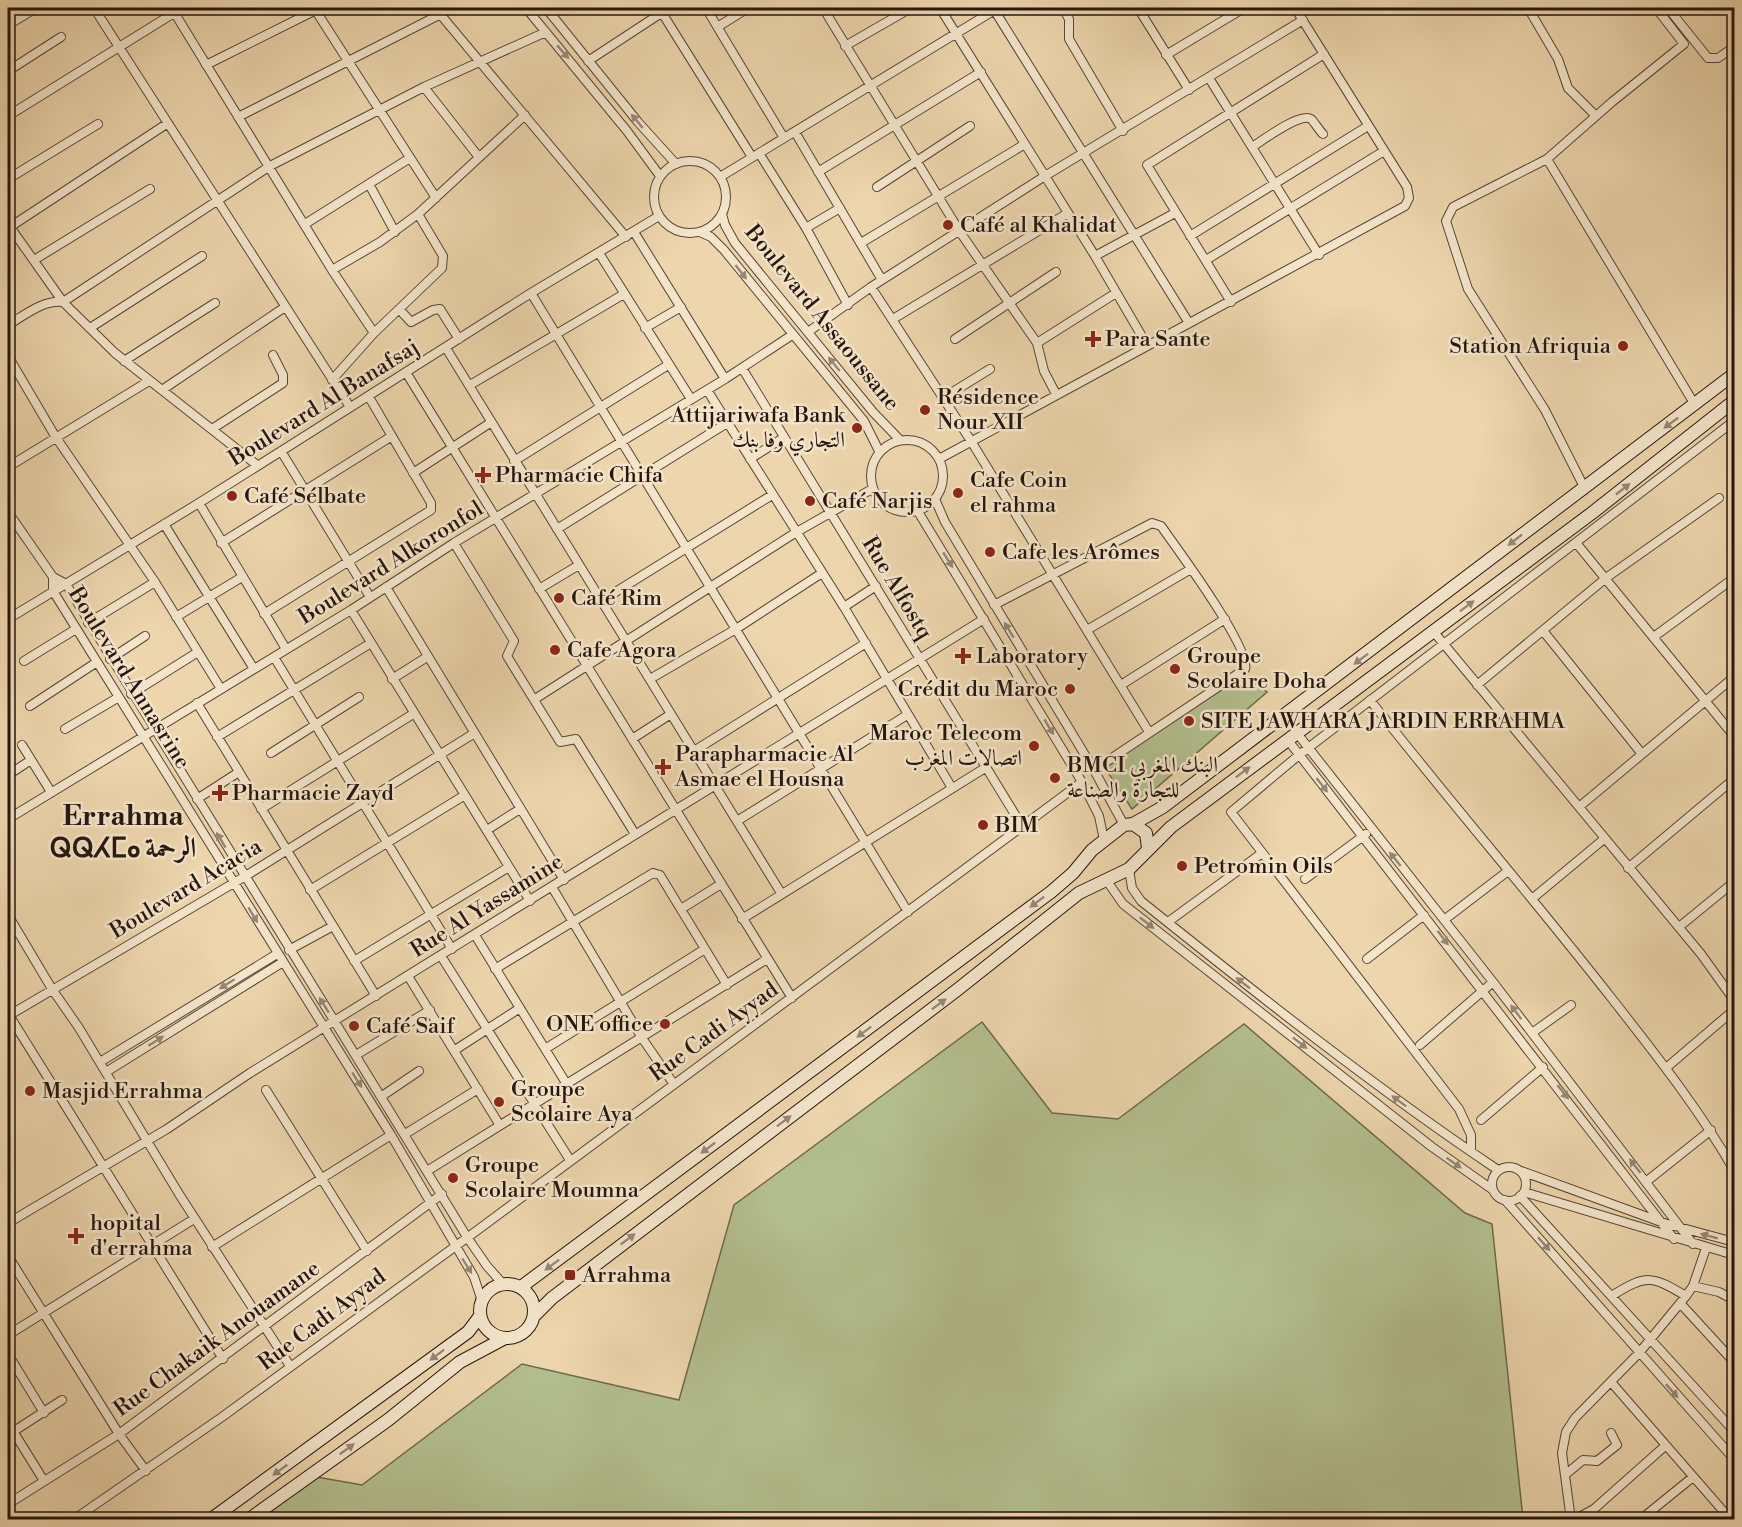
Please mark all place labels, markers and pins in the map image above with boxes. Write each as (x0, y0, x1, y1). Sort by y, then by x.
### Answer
place label: Café al Khalidat (960, 212, 1117, 239)
marker: Café al Khalidat (941, 218, 955, 232)
place label: Para Sante (1105, 326, 1211, 353)
marker: Para Sante (1086, 332, 1100, 346)
place label: Station Afriquia (1449, 333, 1612, 360)
marker: Station Afriquia (1616, 339, 1630, 353)
place label: Résidence Nour XII (937, 384, 1039, 436)
place label: Attijariwafa Bank التجاري وفا بنك (670, 402, 847, 457)
marker: Résidence Nour XII (918, 403, 932, 417)
marker: Attijariwafa Bank التجاري وفا بنك (850, 421, 864, 435)
place label: Pharmacie Chifa (495, 462, 664, 489)
place label: Cafe Coin el rahma (970, 467, 1067, 519)
marker: Pharmacie Chifa (476, 468, 490, 482)
place label: Café Sélbate (244, 483, 366, 510)
marker: Cafe Coin el rahma (951, 486, 965, 500)
place label: Café Narjis (822, 488, 933, 515)
marker: Café Sélbate (225, 489, 239, 503)
marker: Café Narjis (803, 494, 817, 508)
place label: Cafe les Arômes (1002, 539, 1160, 566)
marker: Cafe les Arômes (983, 545, 997, 559)
place label: Café Rim (571, 585, 662, 612)
marker: Café Rim (552, 591, 566, 605)
place label: Cafe Agora (567, 637, 677, 664)
marker: Cafe Agora (548, 643, 562, 657)
place label: Laboratory (976, 643, 1088, 670)
place label: Groupe Scolaire Doha (1187, 643, 1328, 695)
marker: Laboratory (954, 647, 972, 665)
marker: Groupe Scolaire Doha (1168, 662, 1182, 676)
place label: Crédit du Maroc (898, 676, 1058, 703)
marker: Crédit du Maroc (1063, 682, 1077, 696)
place label: SITE JAWHARA JARDIN ERRAHMA (1201, 708, 1566, 735)
marker: SITE JAWHARA JARDIN ERRAHMA (1182, 714, 1196, 728)
place label: Maroc Telecom اتصالات المغرب (869, 720, 1022, 772)
marker: Maroc Telecom اتصالات المغرب (1027, 739, 1041, 753)
place label: Parapharmacie Al Asmae el Housna (674, 741, 854, 793)
place label: BMCI البنك المغربي للتجارة والصناعة (1066, 752, 1218, 804)
marker: Parapharmacie Al Asmae el Housna (656, 760, 670, 774)
marker: BMCI البنك المغربي للتجارة والصناعة (1048, 771, 1062, 785)
place label: Pharmacie Zayd (232, 780, 394, 807)
marker: Pharmacie Zayd (213, 786, 227, 800)
place label: BIM (994, 812, 1039, 839)
marker: BIM (976, 818, 990, 832)
place label: Petromin Oils (1194, 853, 1333, 880)
marker: Petromin Oils (1175, 859, 1189, 873)
place label: ONE office (546, 1011, 653, 1038)
place label: Café Saif (366, 1013, 455, 1040)
marker: ONE office (658, 1017, 672, 1031)
marker: Café Saif (347, 1019, 361, 1033)
place label: Groupe Scolaire Aya (511, 1076, 633, 1128)
place label: Masjid Errahma (42, 1078, 204, 1105)
marker: Masjid Errahma (23, 1084, 37, 1098)
marker: Groupe Scolaire Aya (492, 1095, 506, 1109)
place label: Groupe Scolaire Moumna (465, 1152, 640, 1204)
marker: Groupe Scolaire Moumna (446, 1171, 460, 1185)
place label: hopital d'errahma (90, 1210, 193, 1262)
marker: hopital d'errahma (67, 1227, 85, 1245)
place label: Arrahma (581, 1262, 672, 1289)
marker: Arrahma (563, 1268, 577, 1282)

